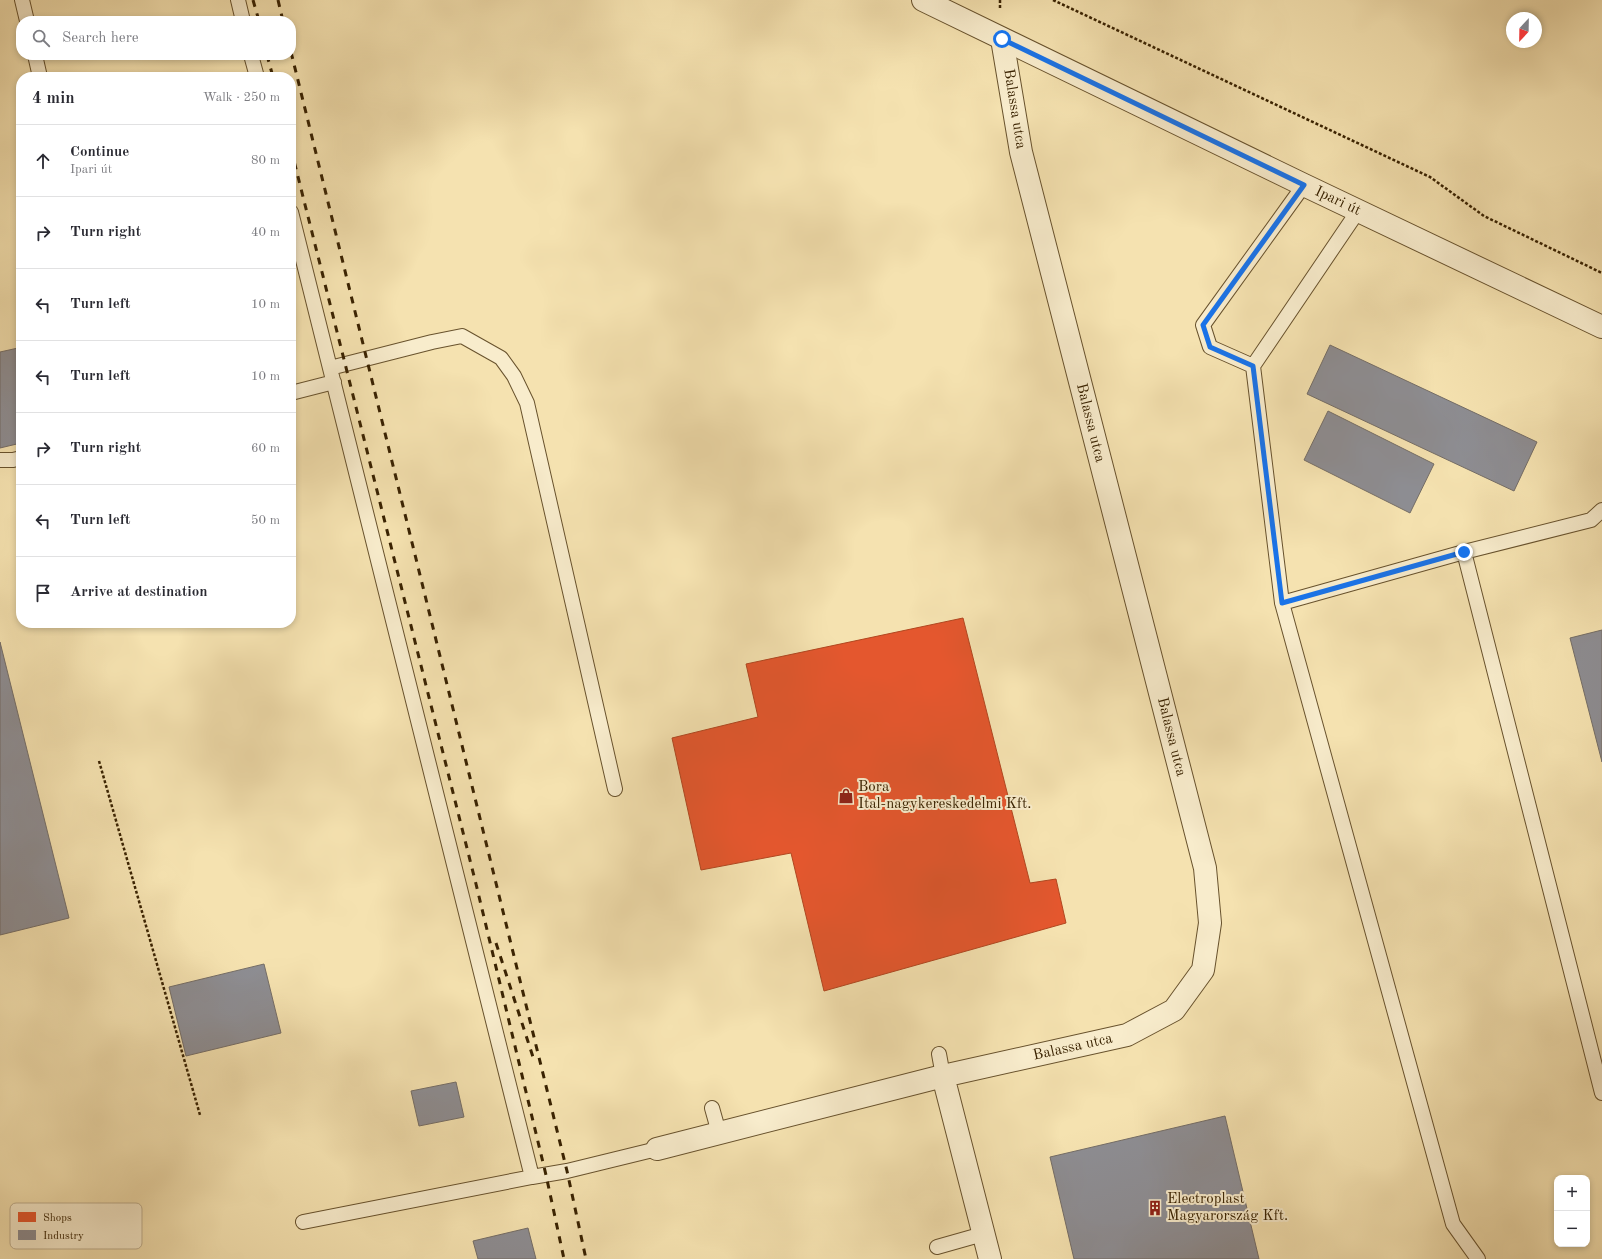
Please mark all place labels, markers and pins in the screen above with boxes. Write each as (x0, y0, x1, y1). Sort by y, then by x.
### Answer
place label: Bora Ital-nagykereskedelmi Kft. (858, 780, 1031, 812)
shop icon: Bora Ital-nagykereskedelmi Kft. (837, 787, 855, 805)
place label: Electroplast Magyarország Kft. (1167, 1192, 1288, 1224)
building icon: Electroplast Magyarország Kft. (1146, 1199, 1164, 1217)

